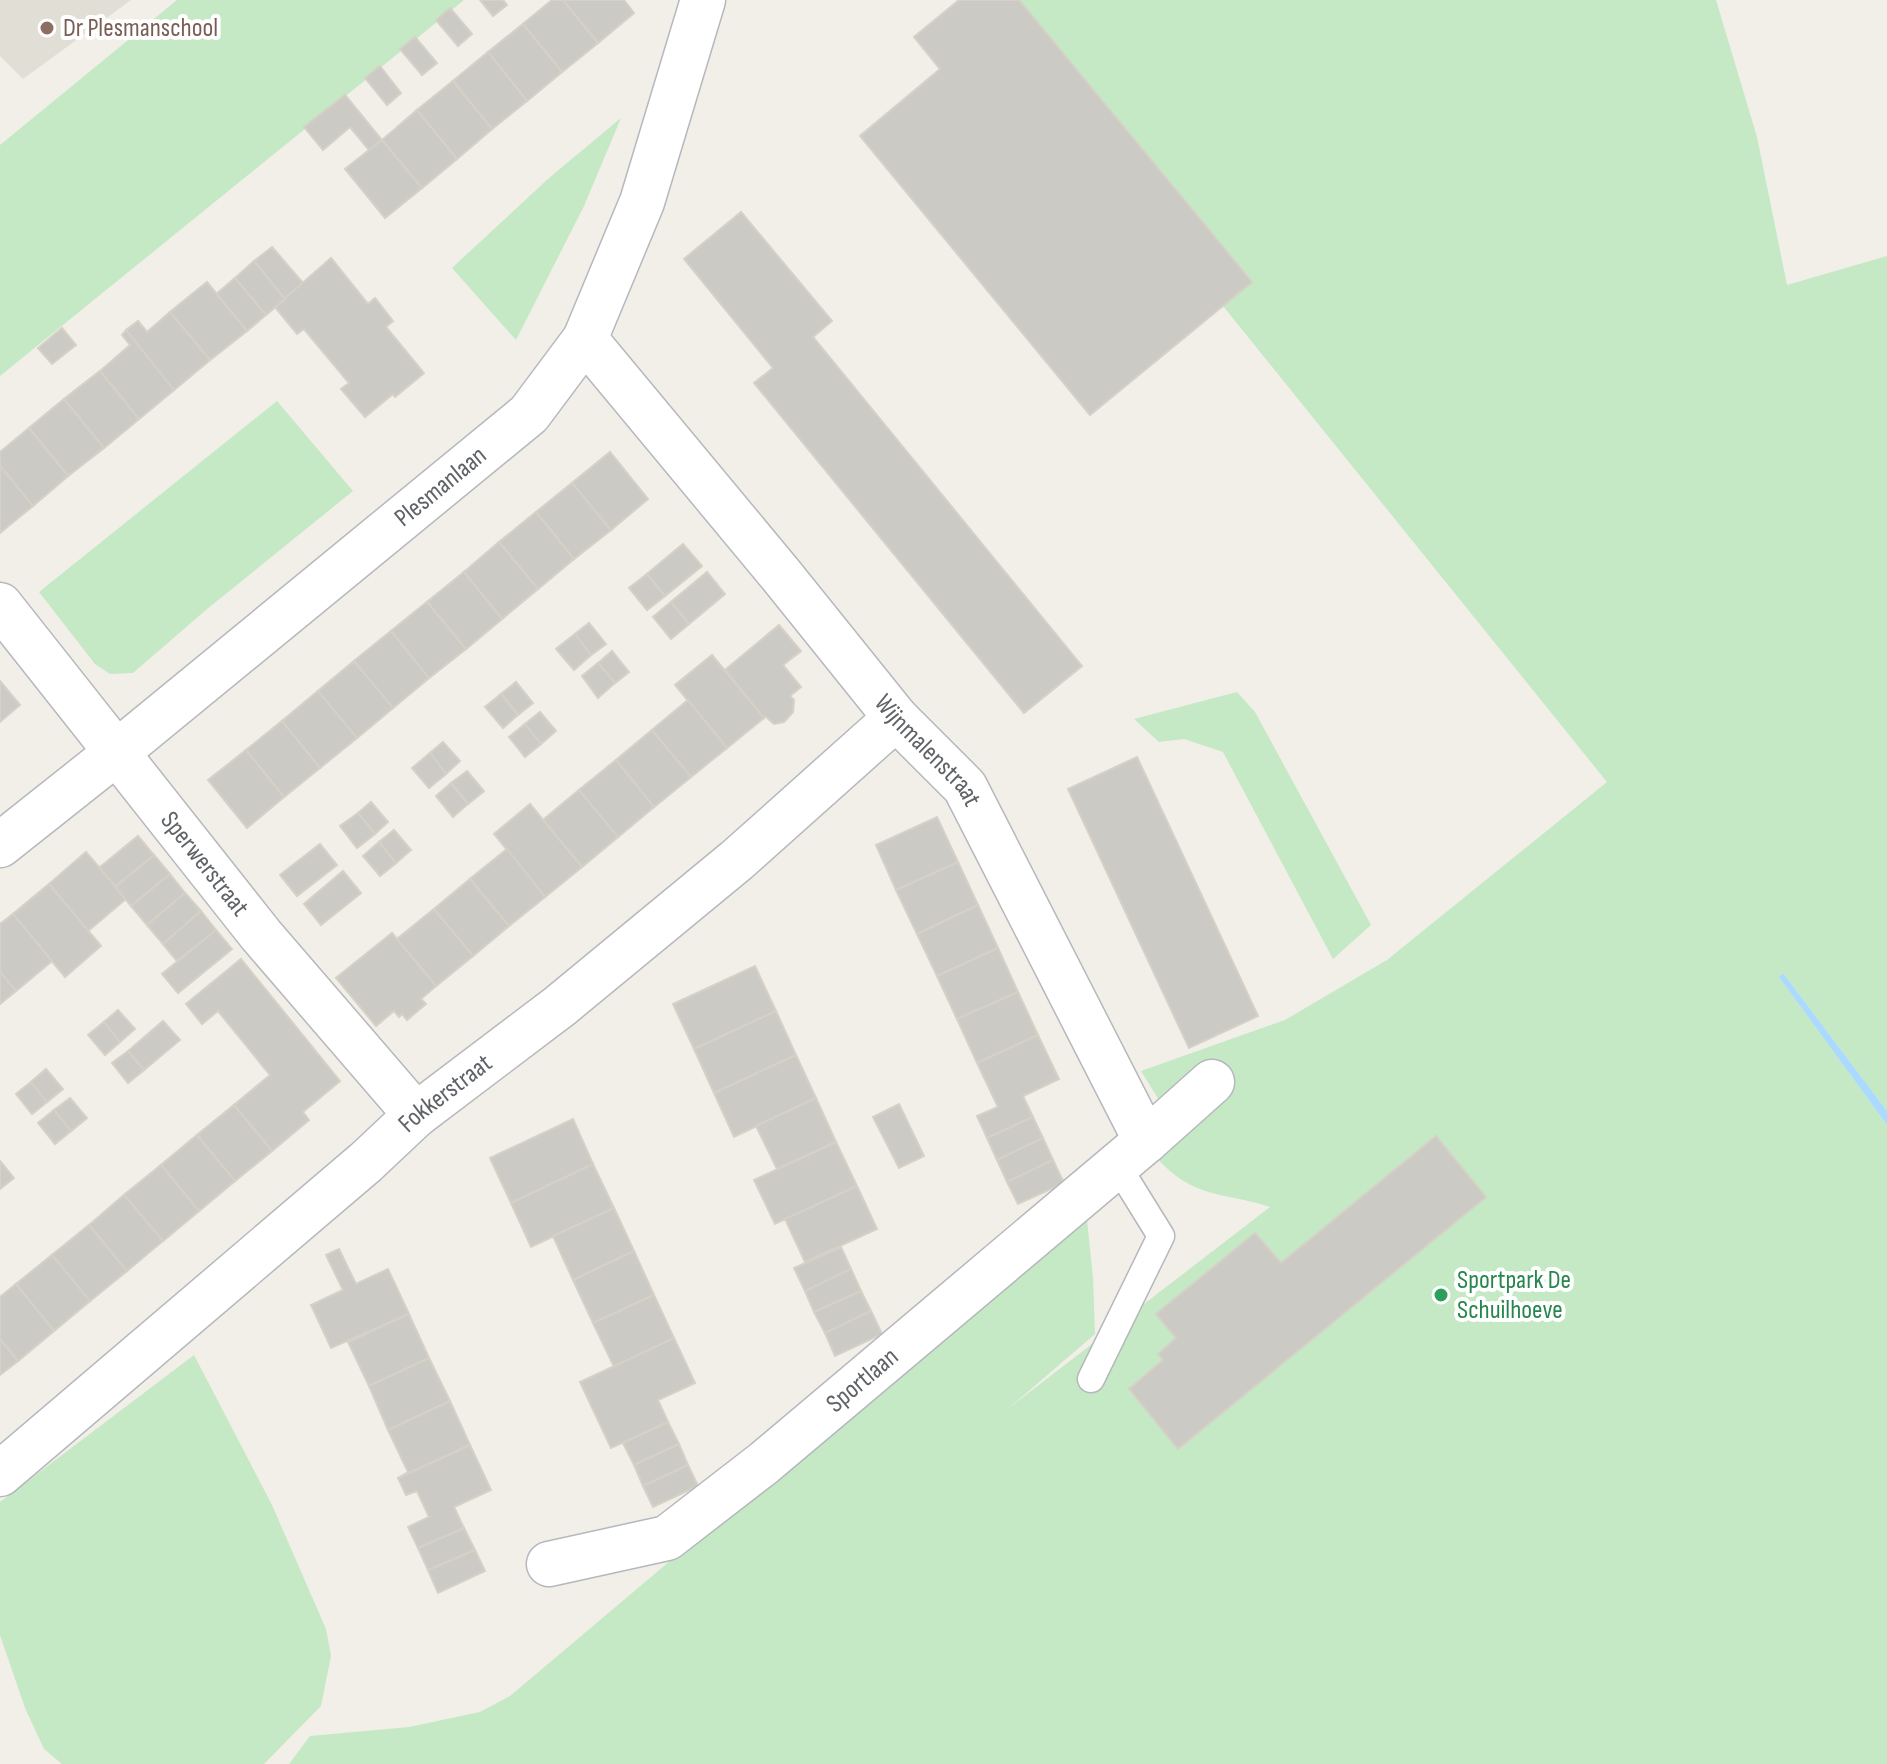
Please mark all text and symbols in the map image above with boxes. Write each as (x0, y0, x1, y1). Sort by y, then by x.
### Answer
place label: Dr Plesmanschool (63, 13, 218, 44)
marker: Dr Plesmanschool (38, 19, 56, 37)
street label: Plesmanlaan (388, 440, 493, 533)
street label: Wijnmalenstraat (868, 688, 988, 812)
street label: Sperwerstraat (154, 805, 256, 922)
street label: Fokkerstraat (392, 1048, 498, 1139)
place label: Sportpark De Schuilhoeve (1457, 1265, 1571, 1326)
marker: Sportpark De Schuilhoeve (1432, 1286, 1450, 1304)
street label: Sportlaan (820, 1341, 905, 1419)

